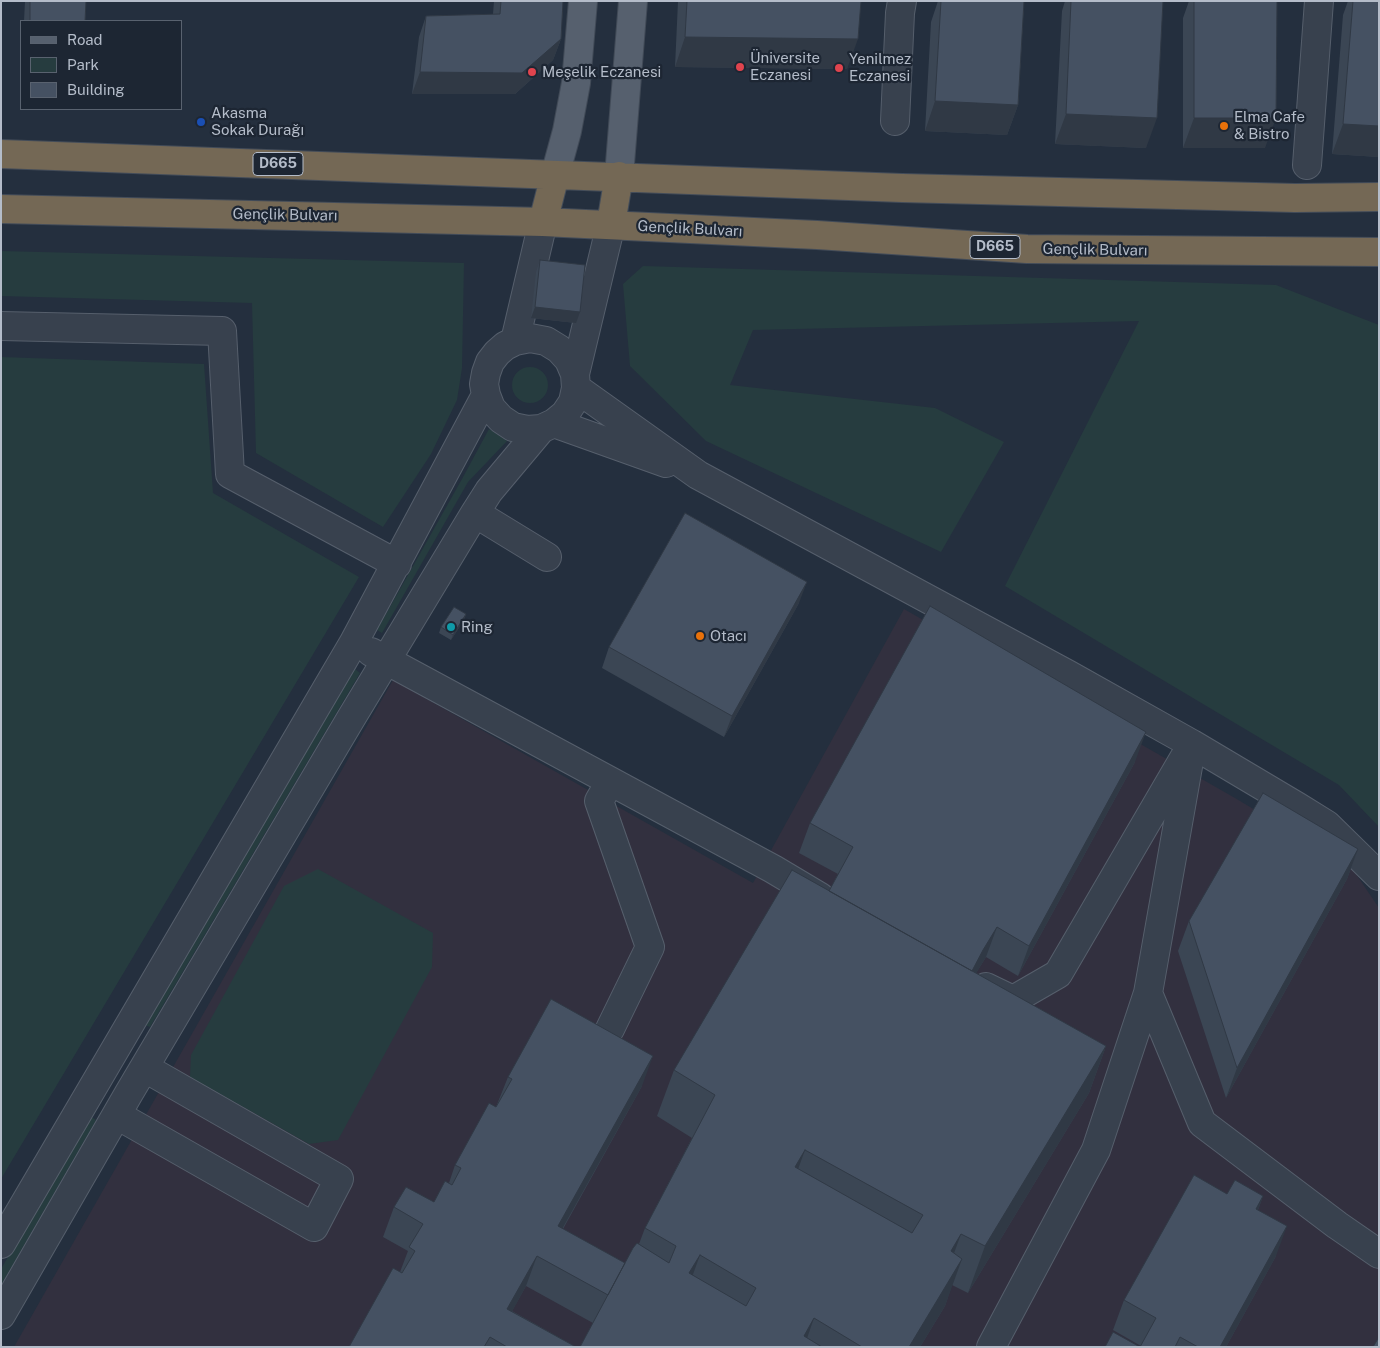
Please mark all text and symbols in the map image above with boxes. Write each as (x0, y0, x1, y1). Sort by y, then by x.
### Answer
legend (20, 20, 182, 110)
text: Road (67, 31, 103, 48)
place label: Üniversite Eczanesi (750, 49, 820, 84)
place label: Yenilmez Eczanesi (849, 50, 911, 85)
text: Park (67, 56, 99, 73)
marker: Üniversite Eczanesi (734, 61, 746, 73)
marker: Yenilmez Eczanesi (833, 62, 845, 74)
place label: Meşelik Eczanesi (542, 63, 661, 81)
marker: Meşelik Eczanesi (526, 66, 538, 78)
text: Building (67, 81, 125, 98)
place label: Akasma Sokak Durağı (211, 104, 304, 139)
place label: Elma Cafe & Bistro (1234, 108, 1305, 143)
marker: Akasma Sokak Durağı (195, 116, 207, 128)
marker: Elma Cafe & Bistro (1218, 120, 1230, 132)
road number: D665 (253, 152, 303, 175)
street label: Gençlik Bulvarı (232, 205, 338, 225)
street label: Gençlik Bulvarı (637, 217, 743, 241)
road number: D665 (970, 236, 1020, 258)
street label: Gençlik Bulvarı (1042, 240, 1148, 260)
place label: Ring (461, 618, 493, 636)
marker: Ring (445, 621, 457, 633)
place label: Otacı (710, 627, 747, 645)
marker: Otacı (694, 630, 706, 642)

